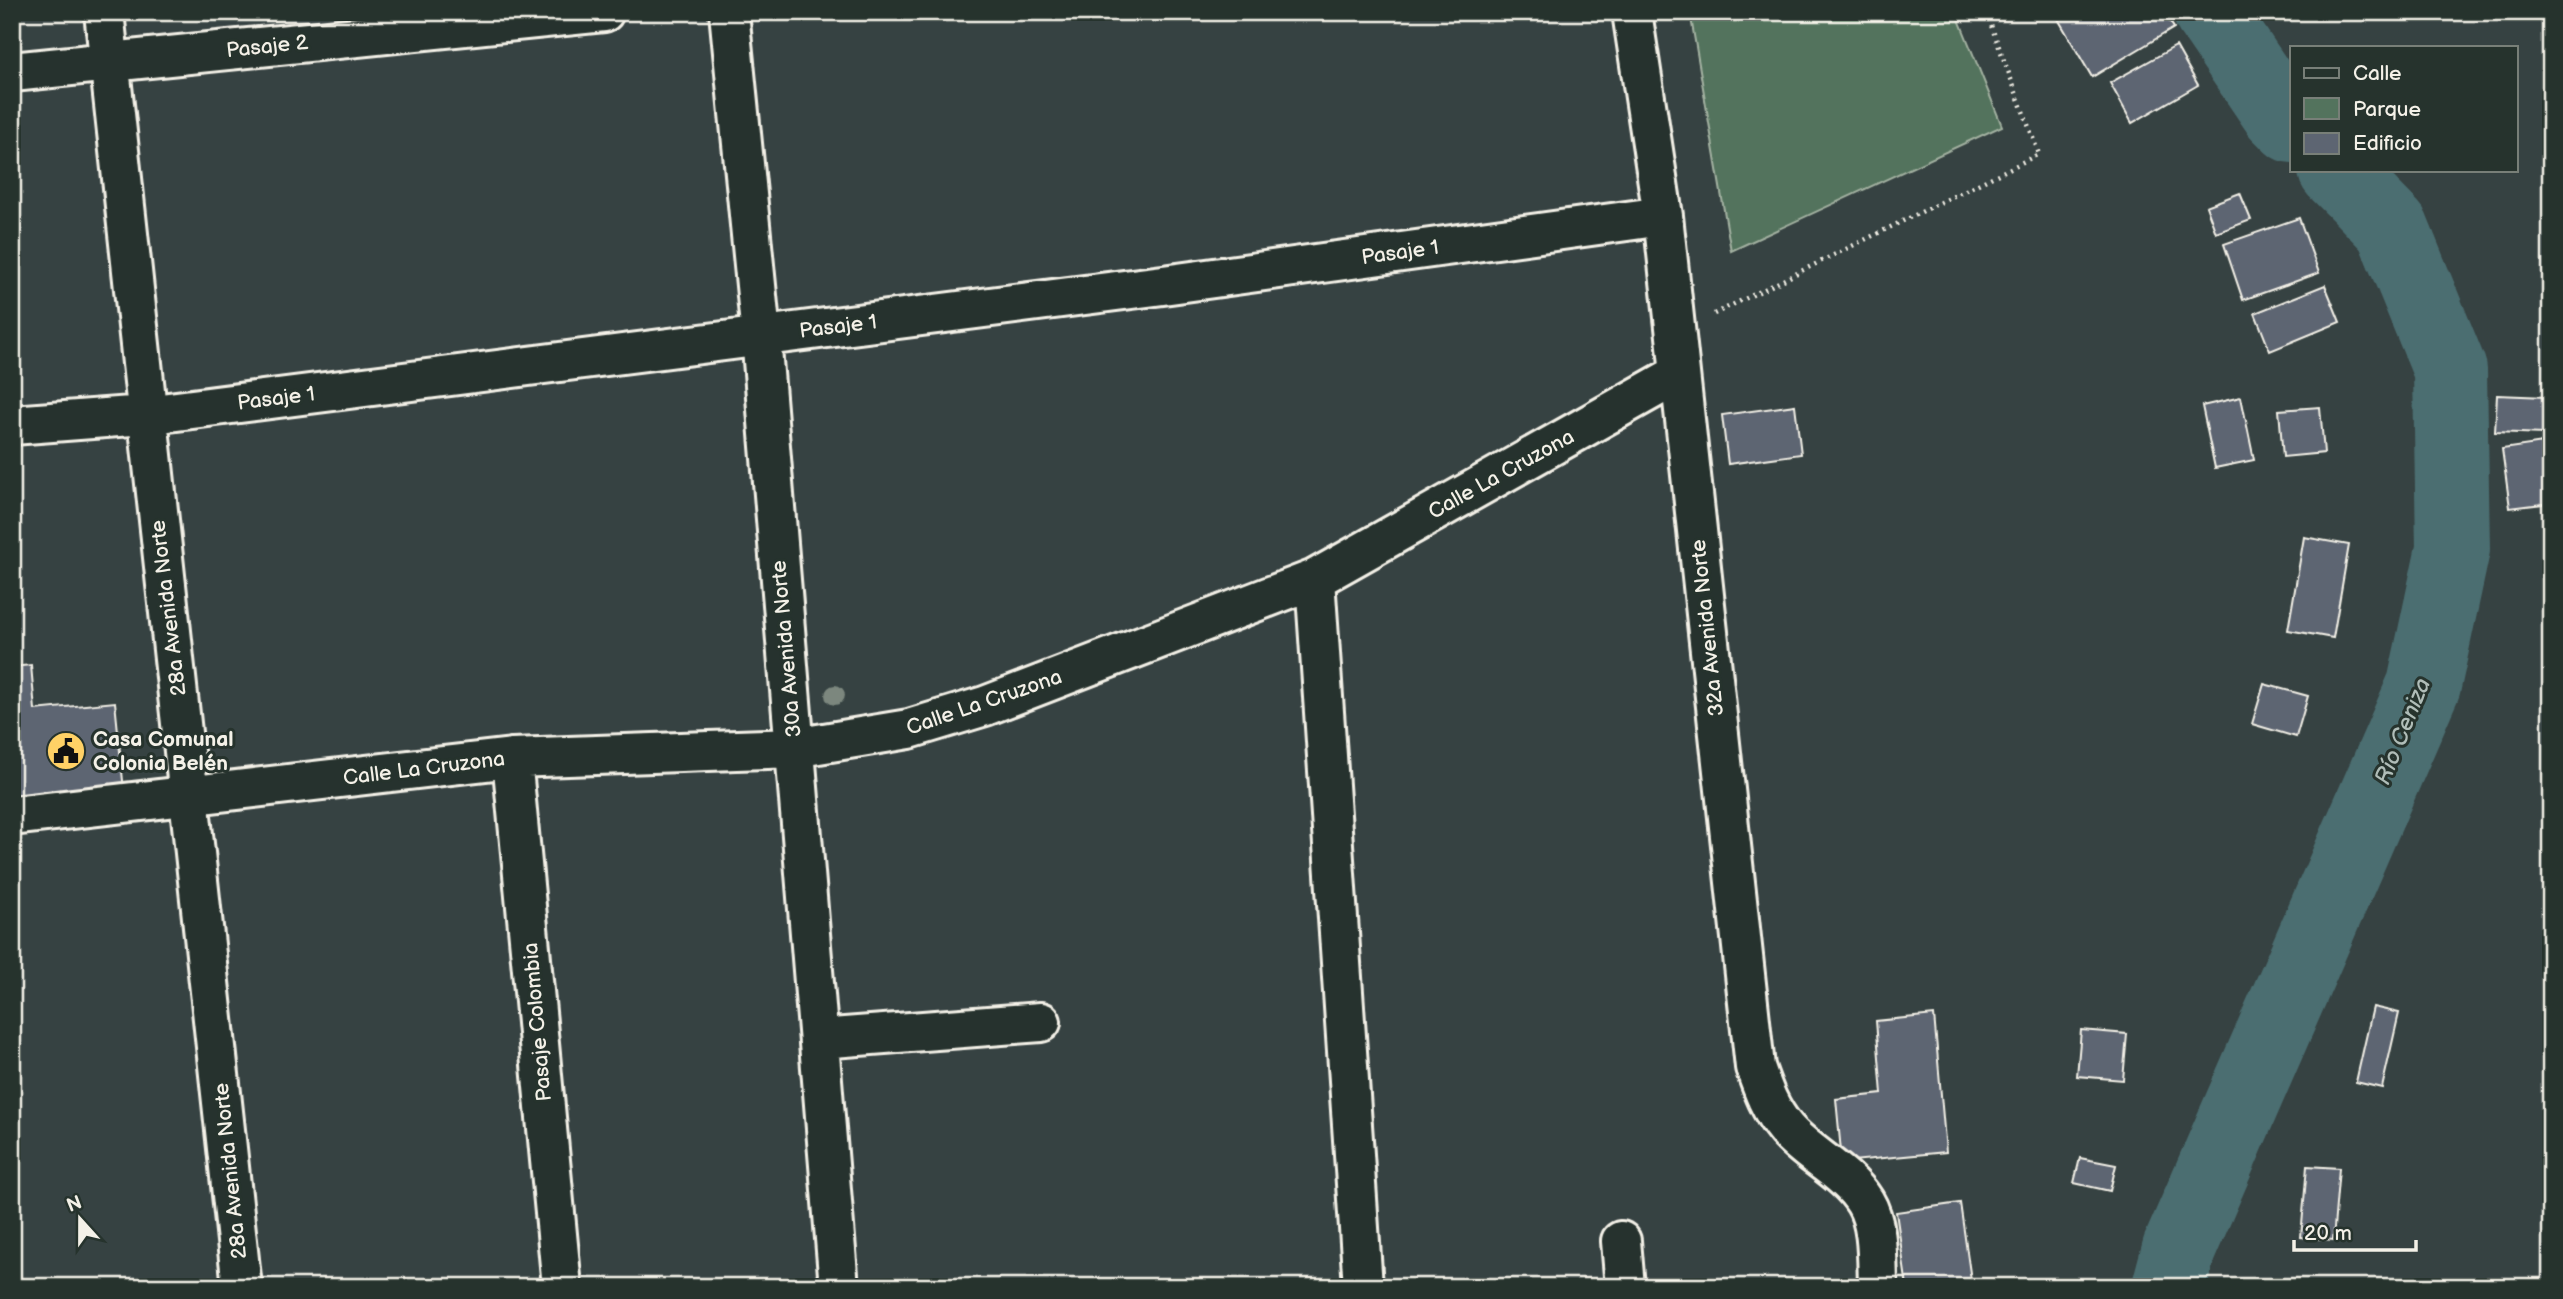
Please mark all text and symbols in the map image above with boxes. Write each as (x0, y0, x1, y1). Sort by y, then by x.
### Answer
street label: Pasaje 2 (225, 30, 310, 63)
legend (2290, 46, 2518, 172)
text: Calle (2353, 61, 2402, 86)
text: Parque (2353, 97, 2421, 122)
text: Edificio (2353, 131, 2422, 156)
street label: Pasaje 1 (1360, 235, 1440, 270)
street label: Pasaje 1 (798, 309, 878, 344)
street label: Pasaje 1 (236, 381, 316, 416)
street label: Calle La Cruzona (1424, 424, 1579, 525)
street label: 28a Avenida Norte (145, 519, 192, 697)
street label: 32a Avenida Norte (1686, 538, 1729, 718)
street label: 30a Avenida Norte (766, 559, 807, 738)
street label: Calle La Cruzona (903, 664, 1065, 741)
water label: Río Ceniza (2369, 674, 2437, 789)
place label: Casa Comunal Colonia Belén (93, 727, 234, 776)
public building icon: Casa Comunal Colonia Belén (45, 730, 87, 772)
street label: Calle La Cruzona (342, 746, 506, 791)
street label: Pasaje Colombia (518, 942, 557, 1102)
street label: 28a Avenida Norte (209, 1082, 252, 1260)
north arrow (46, 1184, 116, 1254)
text: N (64, 1191, 85, 1218)
scale bar (2294, 1208, 2416, 1252)
text: 20 m (2304, 1221, 2352, 1246)

